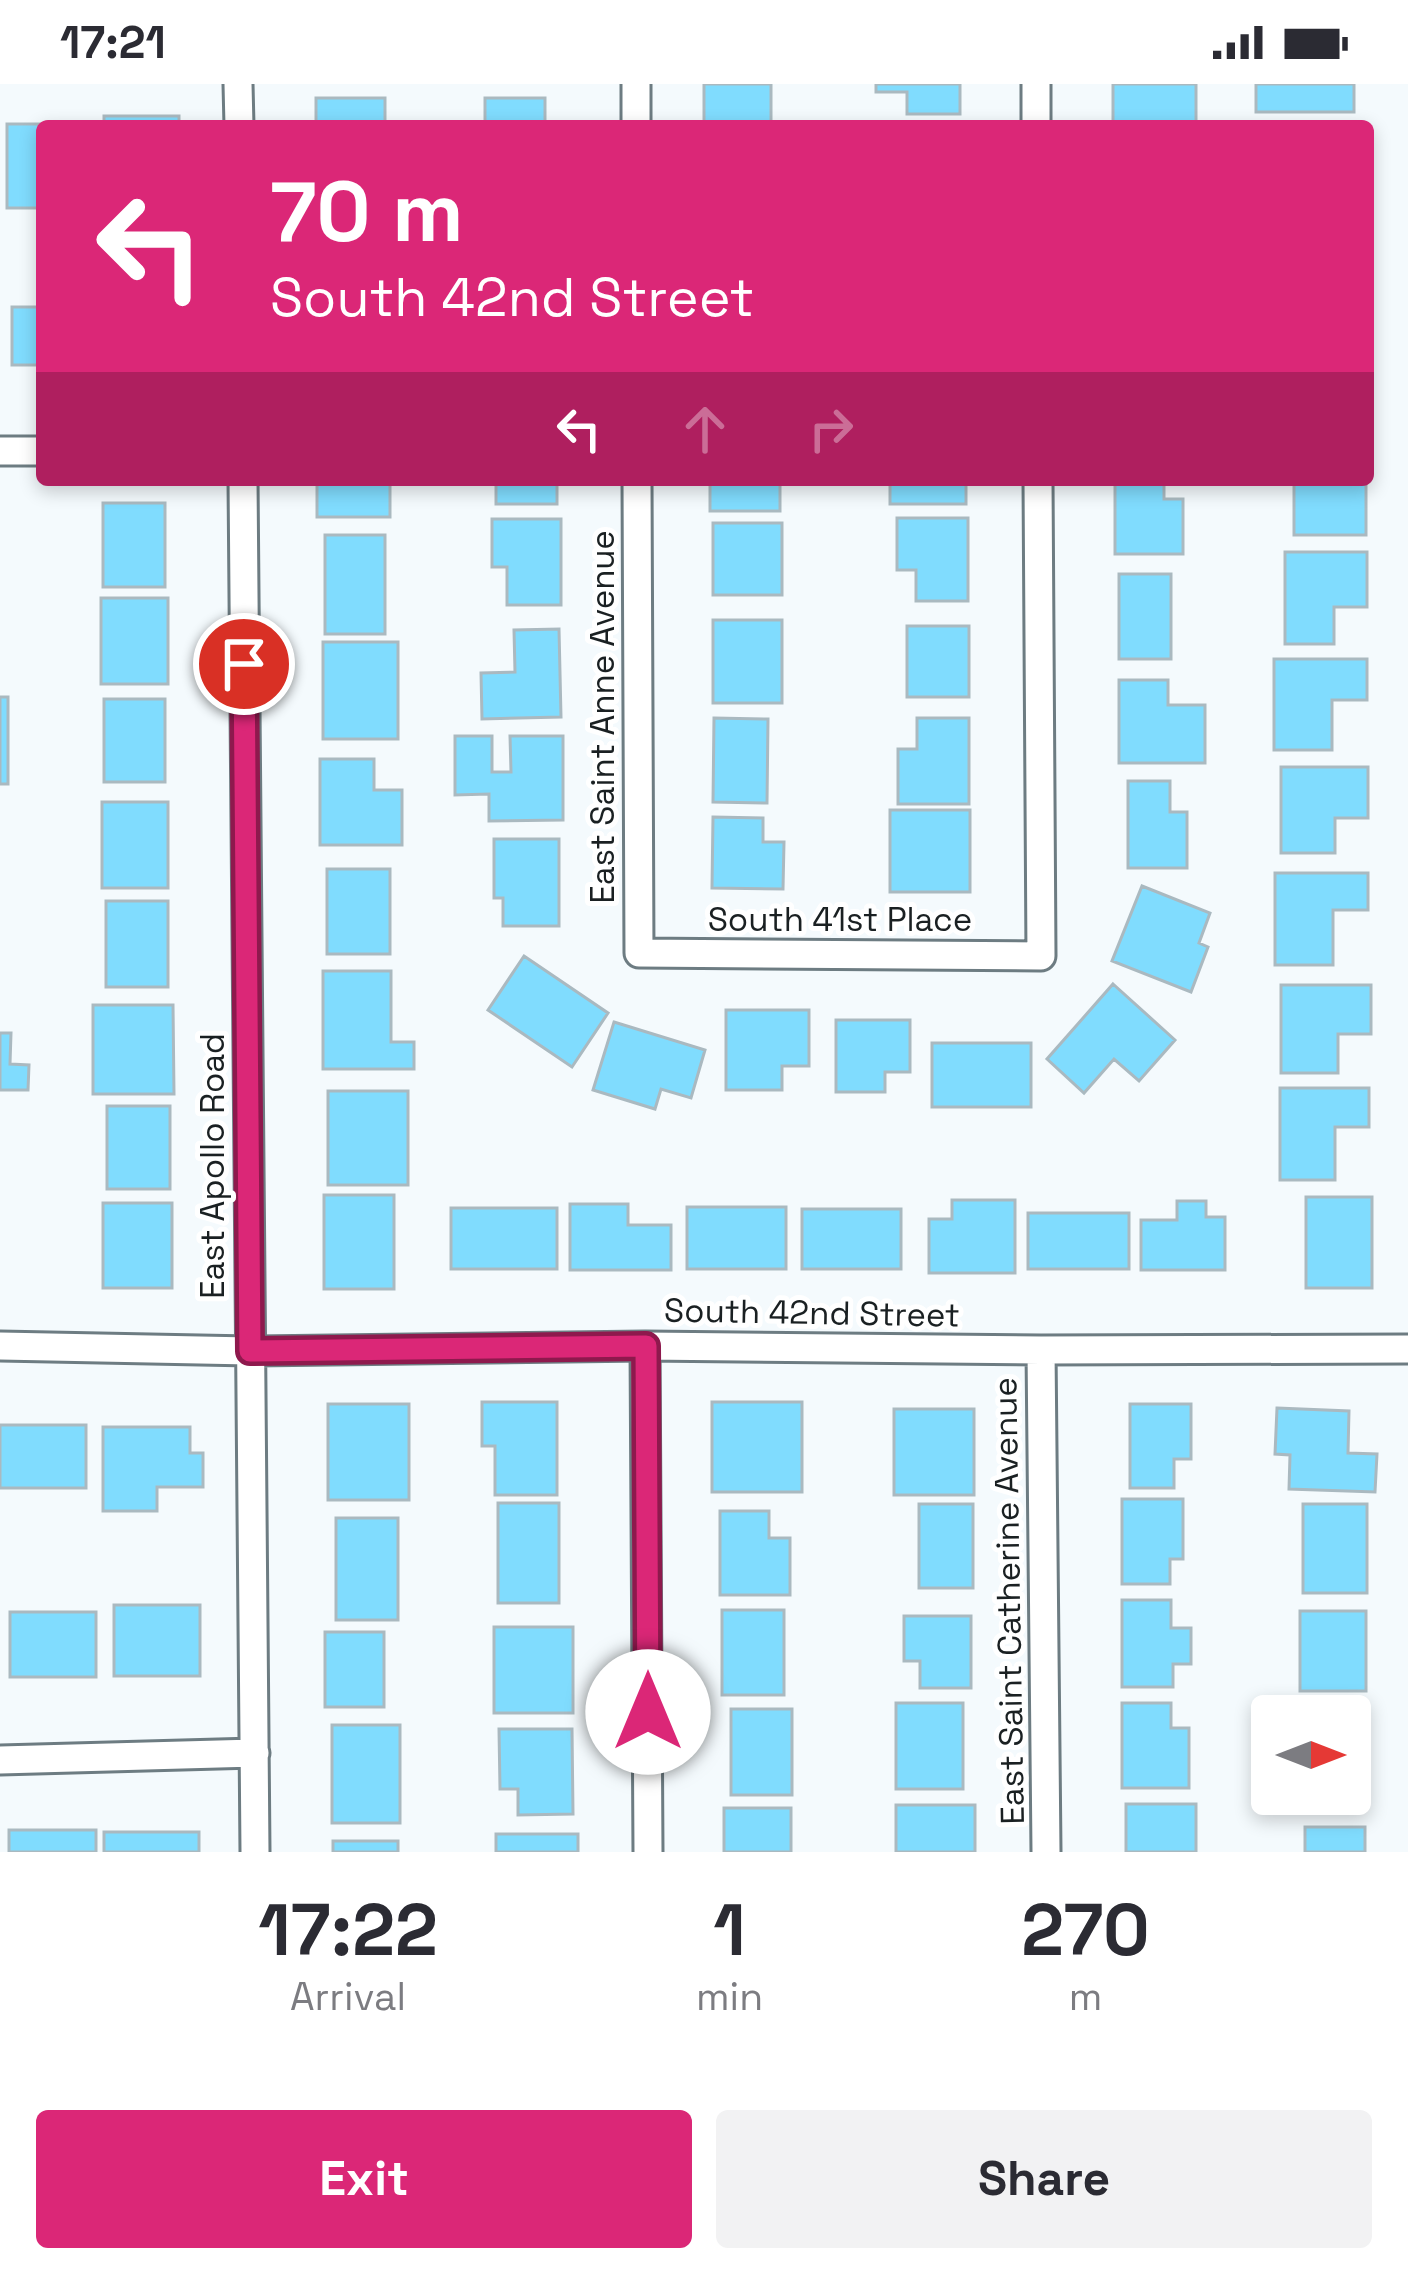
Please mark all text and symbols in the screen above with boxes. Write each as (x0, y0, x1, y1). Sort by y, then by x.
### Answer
text: 17:21 (60, 14, 166, 71)
text: 70 m (270, 158, 464, 266)
icon: left (72, 168, 228, 324)
text: South 42nd Street (270, 263, 754, 332)
icon: left (546, 396, 612, 462)
icon: ahead (672, 396, 738, 462)
icon: right (798, 396, 864, 462)
street label: East Saint Anne Avenue (582, 530, 624, 904)
pin (193, 613, 295, 715)
icon: arrive (211, 631, 277, 697)
street label: South 41st Place (708, 899, 972, 941)
street label: East Apollo Road (192, 1033, 234, 1299)
street label: South 42nd Street (664, 1289, 960, 1337)
street label: East Saint Catherine Avenue (984, 1377, 1034, 1825)
position arrow (585, 1649, 711, 1775)
north arrow (1251, 1695, 1371, 1815)
map controls (1251, 1695, 1371, 1815)
text: 17:22 (258, 1884, 438, 1976)
text: 1 (713, 1884, 746, 1976)
text: 270 (1021, 1884, 1150, 1976)
text: Arrival (290, 1972, 406, 2021)
text: min (696, 1972, 763, 2021)
text: m (1069, 1972, 1102, 2021)
button: Exit (36, 2110, 692, 2248)
button: Share (716, 2110, 1372, 2248)

